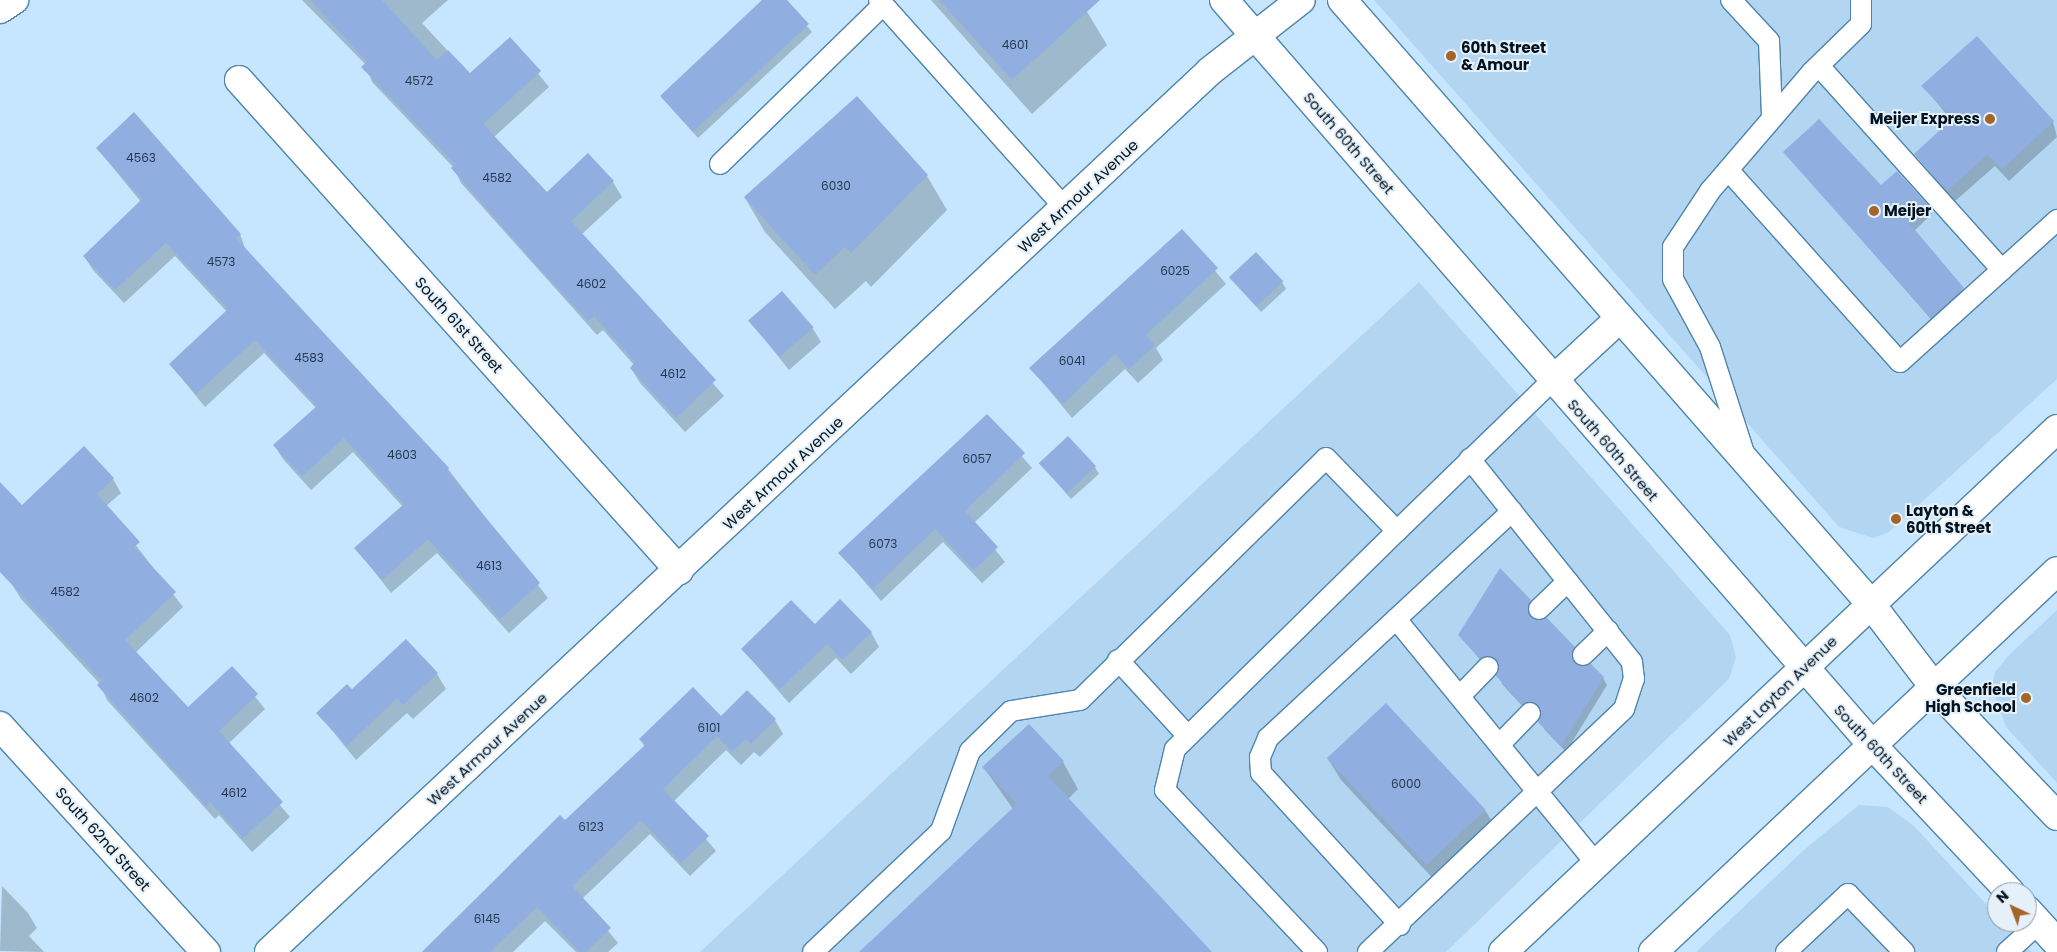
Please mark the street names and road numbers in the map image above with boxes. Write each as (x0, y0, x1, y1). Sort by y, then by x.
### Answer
street label: South 60th Street (1300, 88, 1398, 198)
street label: West Armour Avenue (1014, 136, 1142, 256)
street label: South 61st Street (411, 273, 507, 377)
street label: South 60th Street (1564, 395, 1662, 505)
street label: West Armour Avenue (719, 413, 847, 533)
street label: West Layton Avenue (1719, 632, 1841, 750)
street label: West Armour Avenue (423, 689, 551, 809)
street label: South 60th Street (1830, 701, 1932, 807)
street label: South 62nd Street (52, 784, 154, 894)

